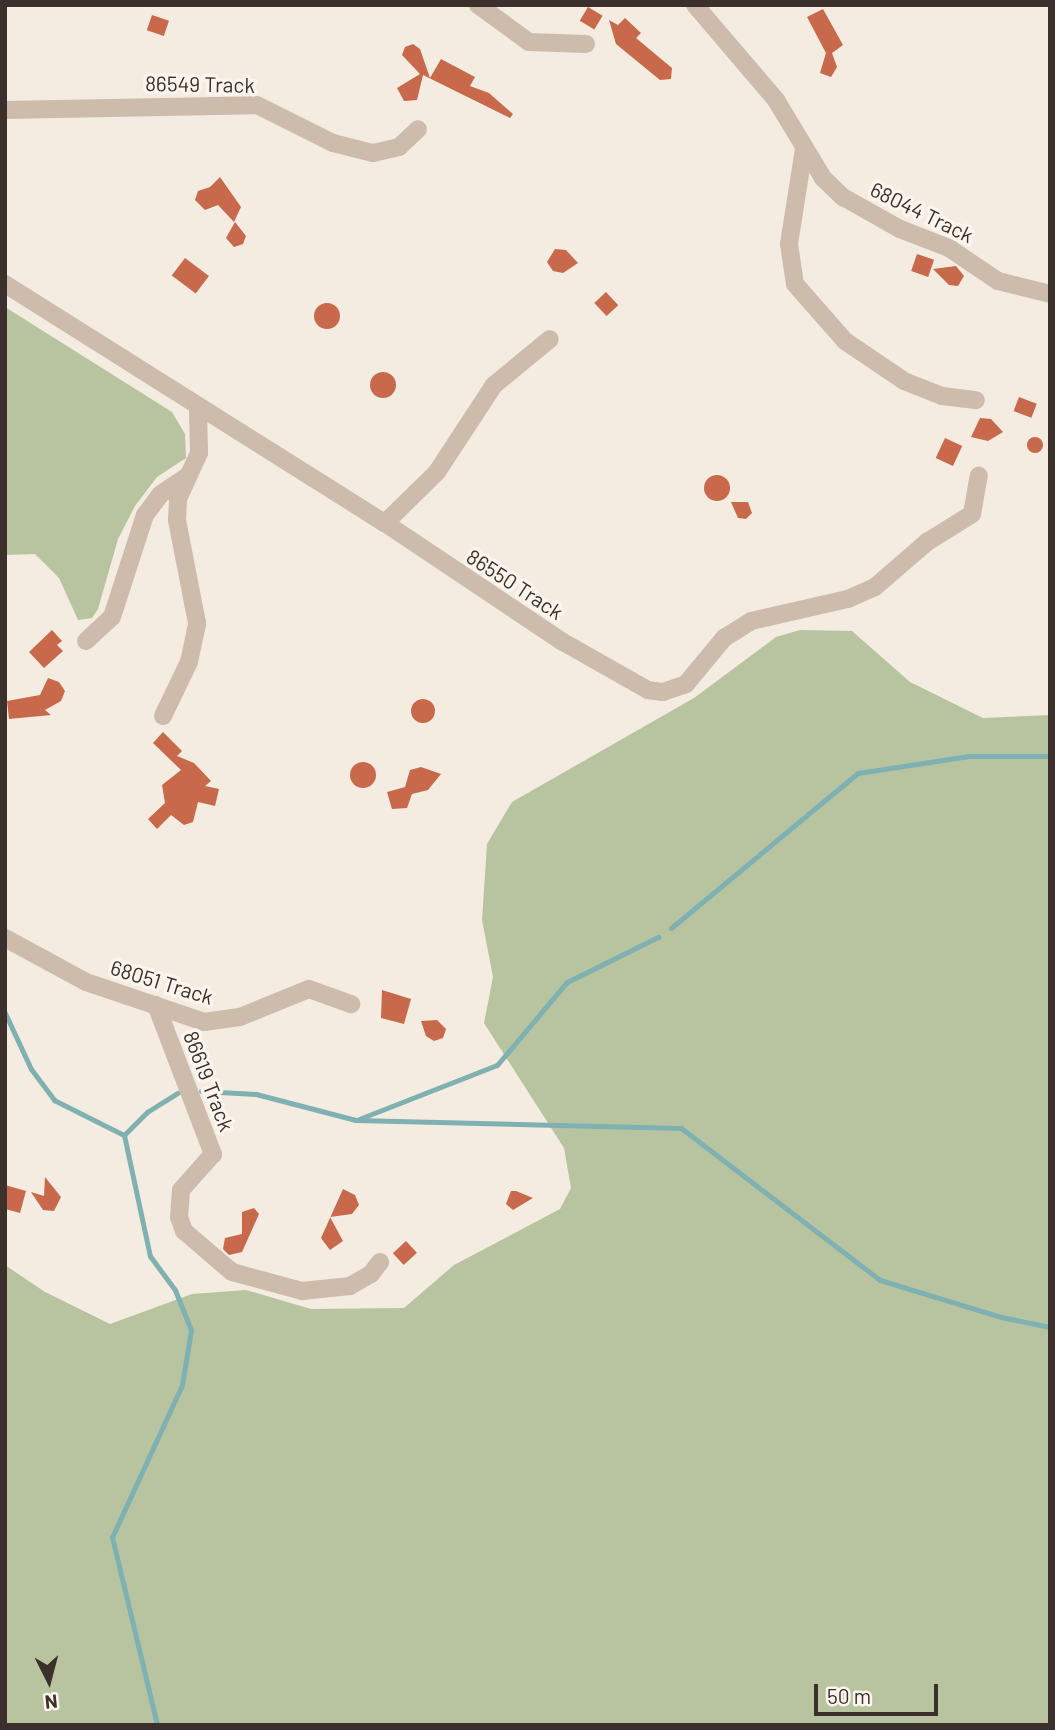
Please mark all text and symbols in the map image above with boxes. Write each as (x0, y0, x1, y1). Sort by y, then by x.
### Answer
street label: 86549 Track (145, 70, 255, 98)
street label: 68044 Track (866, 176, 978, 248)
street label: 86550 Track (462, 543, 568, 625)
street label: 68051 Track (108, 954, 216, 1010)
street label: 86619 Track (178, 1027, 240, 1135)
north arrow (14, 1646, 84, 1716)
scale bar (817, 1670, 941, 1714)
text: 50 m (827, 1683, 871, 1708)
text: N (44, 1690, 59, 1714)

